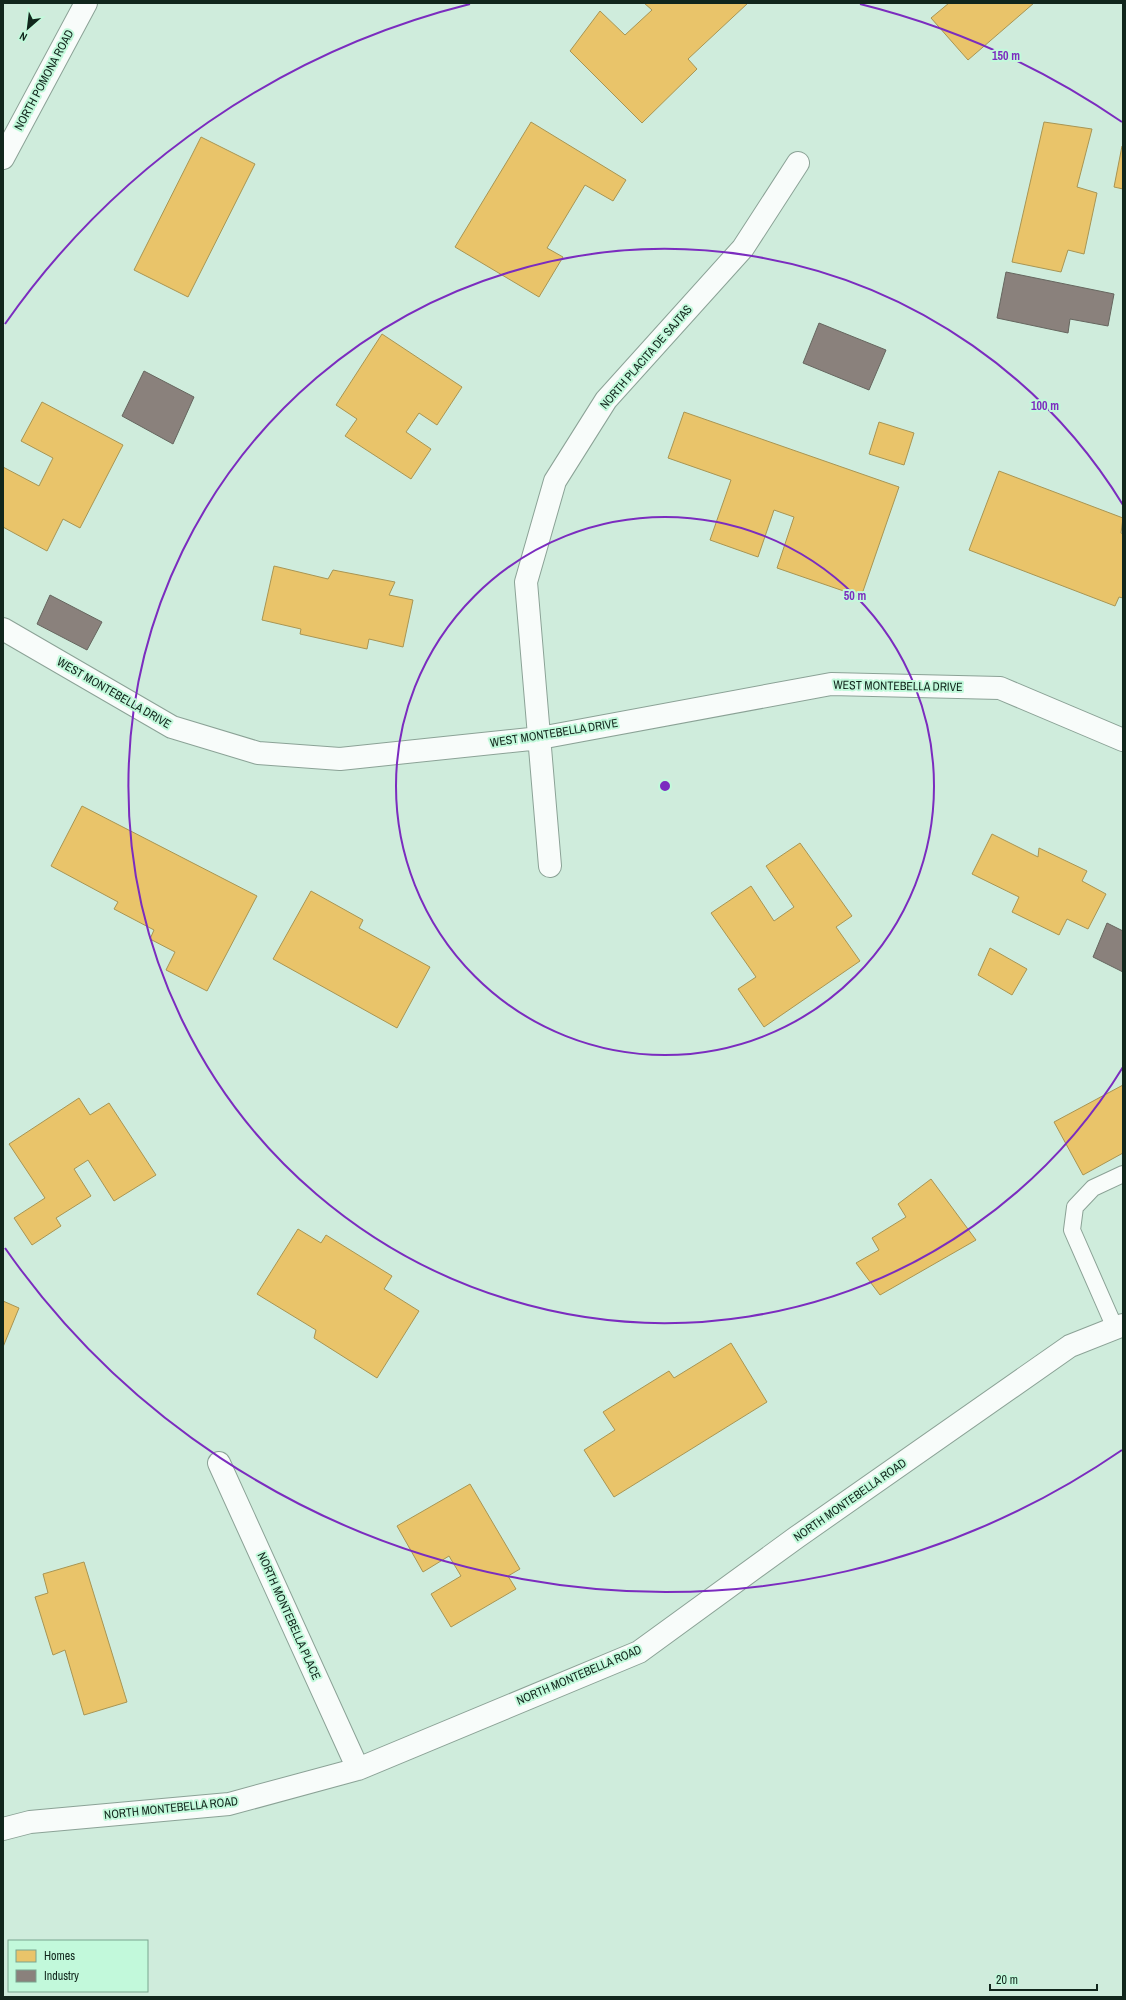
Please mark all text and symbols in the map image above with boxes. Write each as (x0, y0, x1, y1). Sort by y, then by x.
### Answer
north arrow (8, 8, 48, 48)
street label: NORTH POMONA ROAD (11, 27, 77, 133)
text: 150 m (992, 48, 1020, 64)
street label: NORTH PLACITA DE SAJTAS (596, 301, 696, 412)
text: 100 m (1031, 398, 1059, 414)
text: 50 m (844, 588, 866, 604)
street label: WEST MONTEBELLA DRIVE (54, 654, 174, 732)
street label: WEST MONTEBELLA DRIVE (833, 677, 963, 695)
street label: WEST MONTEBELLA DRIVE (489, 715, 619, 751)
centre of rings (658, 779, 672, 793)
street label: NORTH MONTEBELLA ROAD (790, 1455, 910, 1545)
street label: NORTH MONTEBELLA PLACE (254, 1550, 324, 1682)
street label: NORTH MONTEBELLA ROAD (514, 1641, 644, 1709)
street label: NORTH MONTEBELLA ROAD (103, 1793, 239, 1823)
legend (8, 1940, 148, 1992)
text: Homes (44, 1948, 75, 1964)
scale bar (990, 1966, 1097, 1992)
text: Industry (44, 1968, 79, 1984)
text: 20 m (996, 1972, 1018, 1988)

